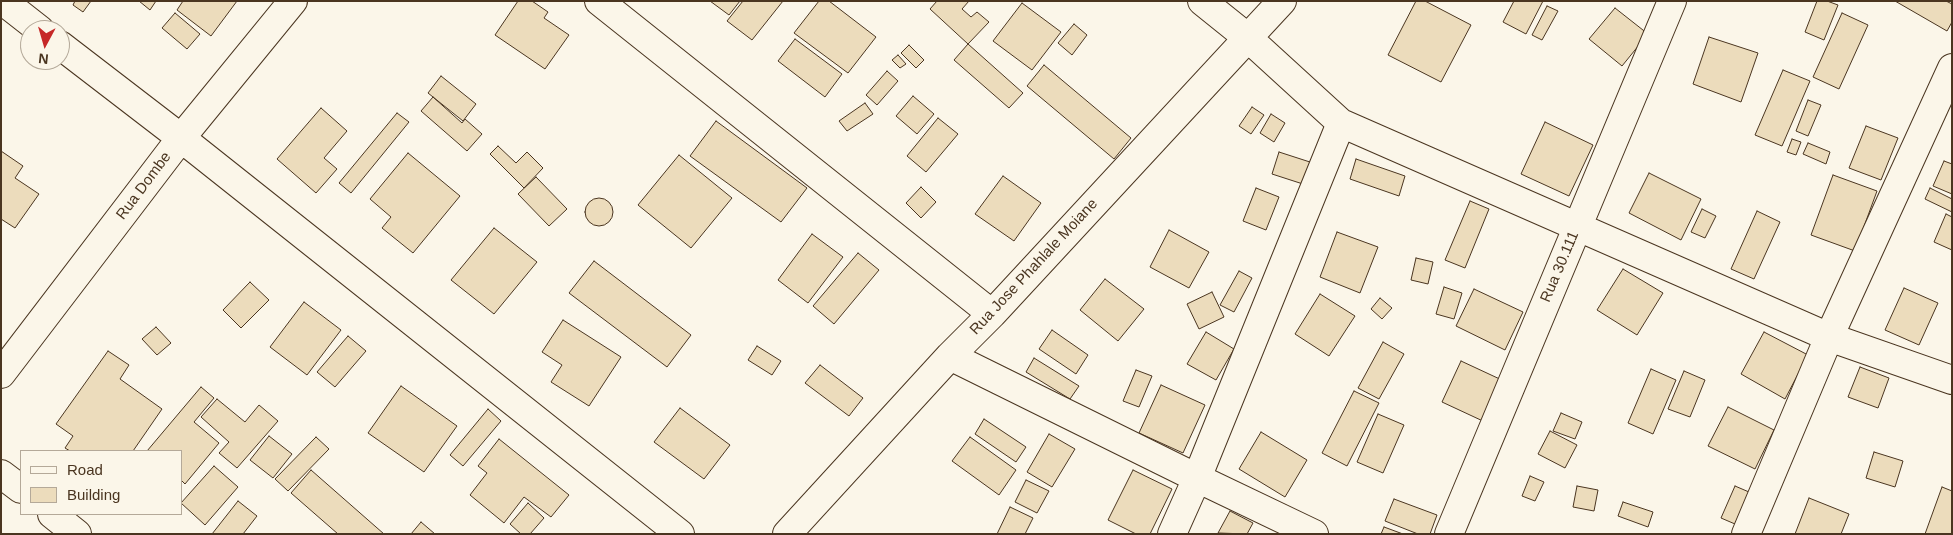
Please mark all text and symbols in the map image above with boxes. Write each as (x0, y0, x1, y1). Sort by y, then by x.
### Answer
north arrow (20, 20, 70, 70)
text: N (38, 50, 49, 67)
street label: Rua Dombe (113, 149, 175, 223)
street label: Rua Jose Phahlale Moiane (966, 195, 1102, 339)
street label: Rua 30.111 (1537, 229, 1583, 305)
legend (20, 450, 182, 515)
text: Road (67, 461, 103, 478)
text: Building (67, 486, 120, 503)

